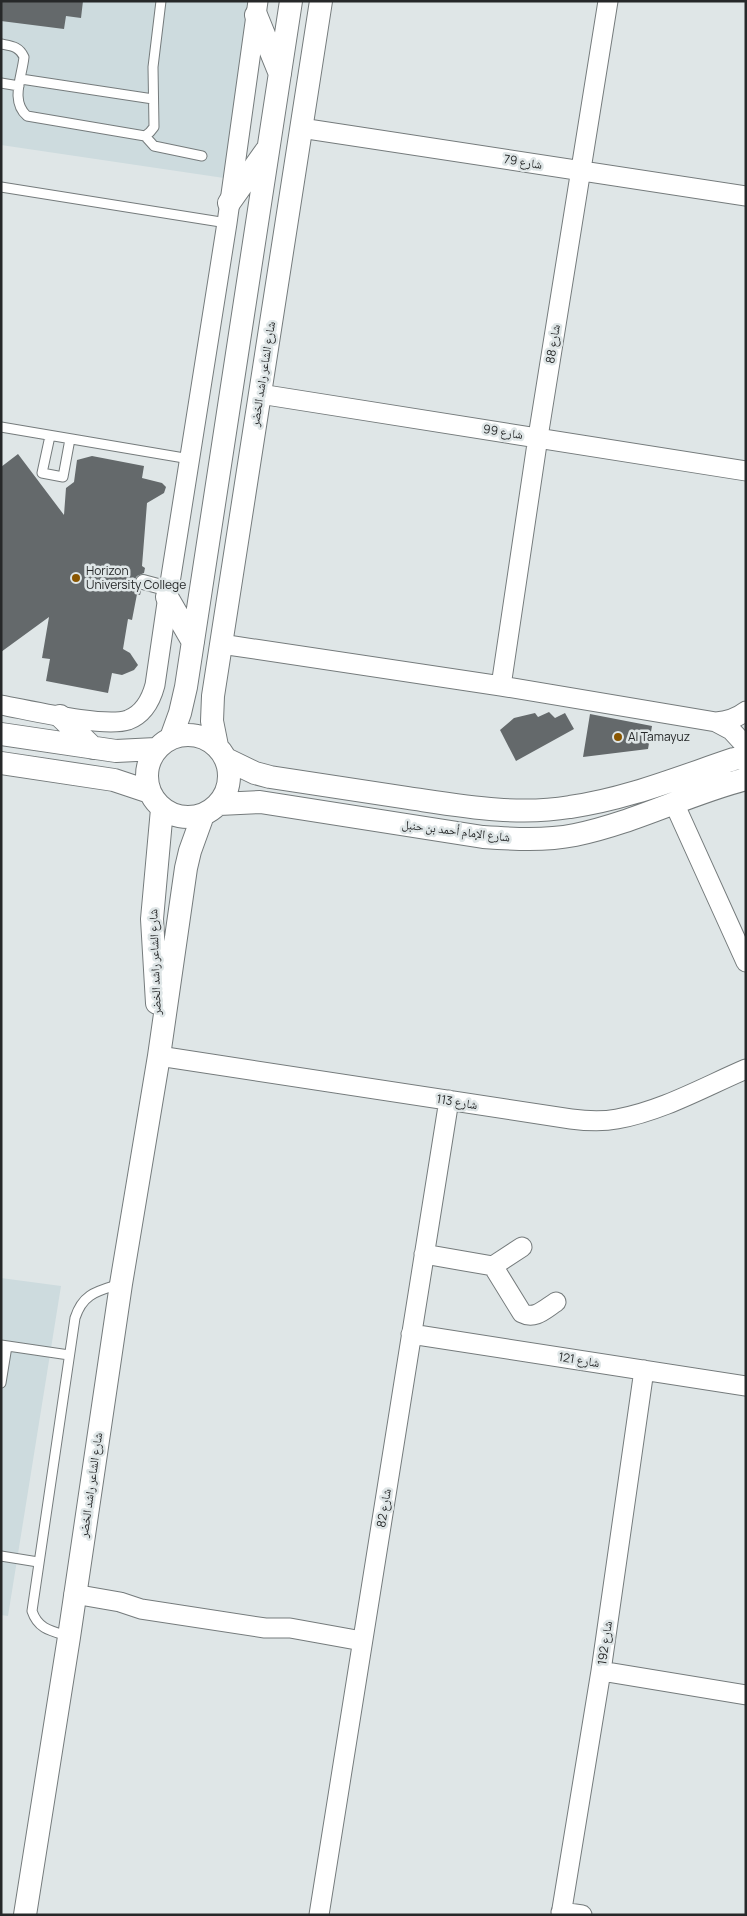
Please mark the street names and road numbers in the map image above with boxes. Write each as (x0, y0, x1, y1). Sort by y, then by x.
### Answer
street label: شارع 79 (503, 150, 544, 173)
street label: شارع الشاعر راشد الخضر (246, 320, 279, 429)
street label: شارع 88 (541, 323, 564, 365)
street label: شارع 99 (482, 420, 524, 443)
street label: شارع الإمام أحمد بن حنبل (401, 815, 511, 846)
street label: شارع الشاعر راشد الخضر (144, 909, 165, 1016)
street label: شارع 113 (435, 1090, 479, 1113)
street label: شارع 121 (557, 1348, 601, 1371)
street label: شارع الشاعر راشد الخضر (75, 1431, 106, 1540)
street label: شارع 82 (372, 1487, 395, 1529)
street label: شارع 192 (593, 1620, 616, 1666)

